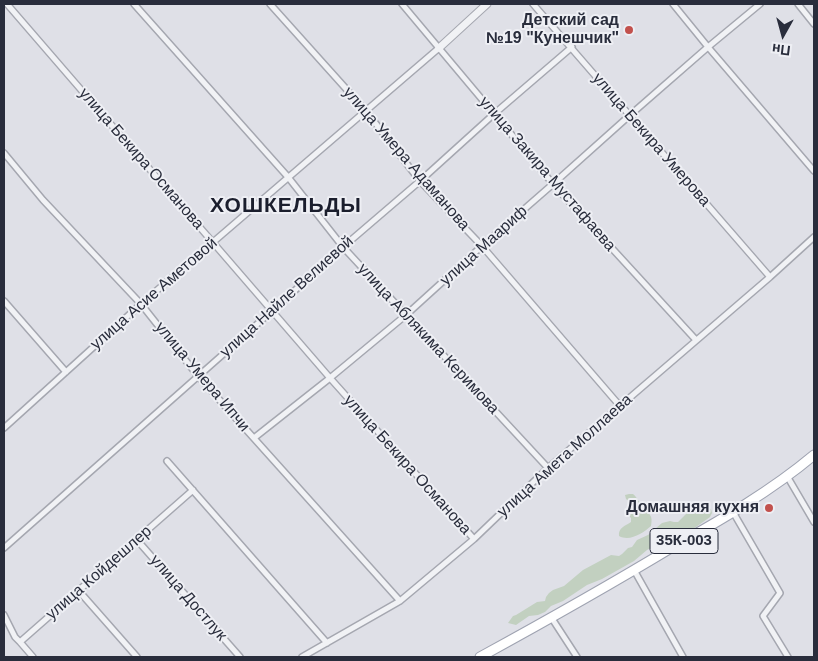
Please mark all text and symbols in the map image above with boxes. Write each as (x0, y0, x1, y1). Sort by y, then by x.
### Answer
north arrow (758, 10, 808, 60)
place label: Детский сад №19 "Кунешчик" (486, 11, 619, 49)
marker: Детский сад №19 "Кунешчик" (623, 24, 635, 36)
text: Пн (771, 41, 791, 59)
street label: улица Бекира Умерова (588, 69, 714, 211)
street label: улица Умера Адаманова (338, 83, 474, 235)
street label: улица Бекира Османова (74, 84, 208, 234)
street label: улица Закира Мустафаева (475, 93, 619, 255)
district label: ХОШКЕЛЬДЫ (209, 193, 363, 219)
street label: улица Маариф (436, 202, 532, 290)
street label: улица Найле Велиевой (216, 232, 358, 362)
street label: улица Асие Аметовой (87, 234, 221, 354)
street label: улица Аблякима Керимова (353, 260, 503, 418)
street label: улица Умера Ипчи (150, 318, 254, 436)
street label: улица Амета Моллаева (494, 390, 636, 522)
street label: улица Бекира Османова (339, 391, 475, 539)
place label: Домашняя кухня (626, 498, 759, 518)
marker: Домашняя кухня (763, 502, 775, 514)
street label: улица Койдешлер (42, 522, 156, 624)
road number: 35К-003 (650, 528, 718, 554)
street label: улица Достлук (145, 551, 231, 645)

